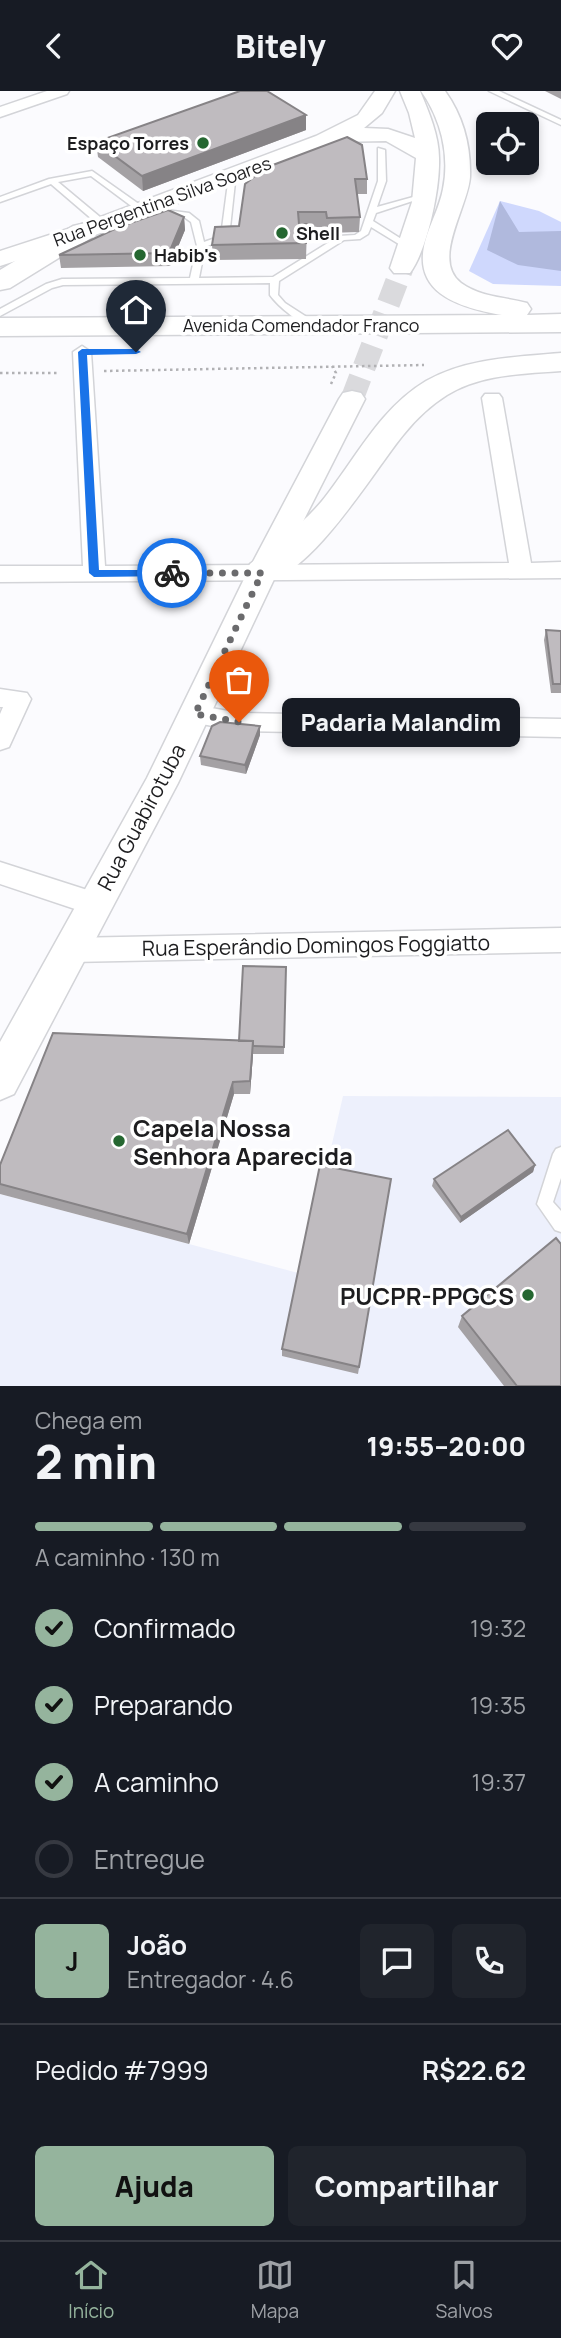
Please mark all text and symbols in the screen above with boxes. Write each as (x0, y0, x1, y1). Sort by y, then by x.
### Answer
text: Bitely (235, 24, 326, 68)
icon: back (35, 27, 73, 65)
icon: heart (488, 27, 526, 65)
map controls (476, 112, 539, 175)
button: locate (476, 112, 539, 175)
place label: Espaço Torres (67, 131, 189, 155)
marker: Espaço Torres (195, 135, 211, 151)
street label: Rua Pergentina Silva Soares (50, 150, 274, 252)
place label: Shell (296, 221, 340, 245)
marker: Shell (274, 225, 290, 241)
place label: Habib's (154, 243, 217, 267)
marker: Habib's (132, 247, 148, 263)
pin (106, 280, 166, 352)
icon: home (117, 291, 155, 329)
street label: Avenida Comendador Franco (183, 313, 419, 337)
courier (137, 538, 207, 608)
icon: bike (153, 554, 191, 592)
pin (209, 650, 269, 722)
icon: bag (220, 661, 258, 699)
callout: Padaria Malandim (281, 697, 519, 747)
text: Padaria Malandim (301, 706, 501, 738)
street label: Rua Guabirotuba (90, 739, 192, 895)
street label: Rua Esperândio Domingos Foggiatto (142, 928, 490, 962)
place label: Capela Nossa Senhora Aparecida (133, 1111, 353, 1172)
marker: Capela Nossa Senhora Aparecida (111, 1133, 127, 1149)
place label: PUCPR-PPGCS (340, 1279, 514, 1312)
marker: PUCPR-PPGCS (520, 1287, 536, 1303)
text: Chega em (35, 1404, 142, 1436)
text: 19:55–20:00 (367, 1428, 526, 1464)
text: 2 min (35, 1430, 157, 1493)
text: A caminho · 130 m (35, 1541, 220, 1573)
icon: check (35, 1609, 73, 1647)
text: Confirmado (94, 1610, 236, 1646)
text: 19:32 (470, 1612, 526, 1644)
icon: check (35, 1686, 73, 1724)
text: Preparando (94, 1687, 233, 1723)
text: 19:35 (470, 1689, 526, 1721)
icon: check (35, 1763, 73, 1801)
text: A caminho (94, 1764, 219, 1800)
text: 19:37 (472, 1766, 526, 1798)
text: Entregue (94, 1841, 205, 1877)
button: chat (360, 1924, 434, 1998)
button: phone (452, 1924, 526, 1998)
text: João (127, 1927, 187, 1963)
text: J (65, 1943, 79, 1979)
text: Entregador · 4.6 (127, 1963, 294, 1995)
text: Pedido #7999 (35, 2052, 209, 2088)
text: R$22.62 (422, 2052, 526, 2088)
button: Ajuda (35, 2146, 274, 2226)
button: Compartilhar (288, 2146, 526, 2226)
tab: Início (68, 2256, 114, 2324)
tab: Mapa (251, 2256, 299, 2324)
tab: Salvos (436, 2256, 493, 2324)

